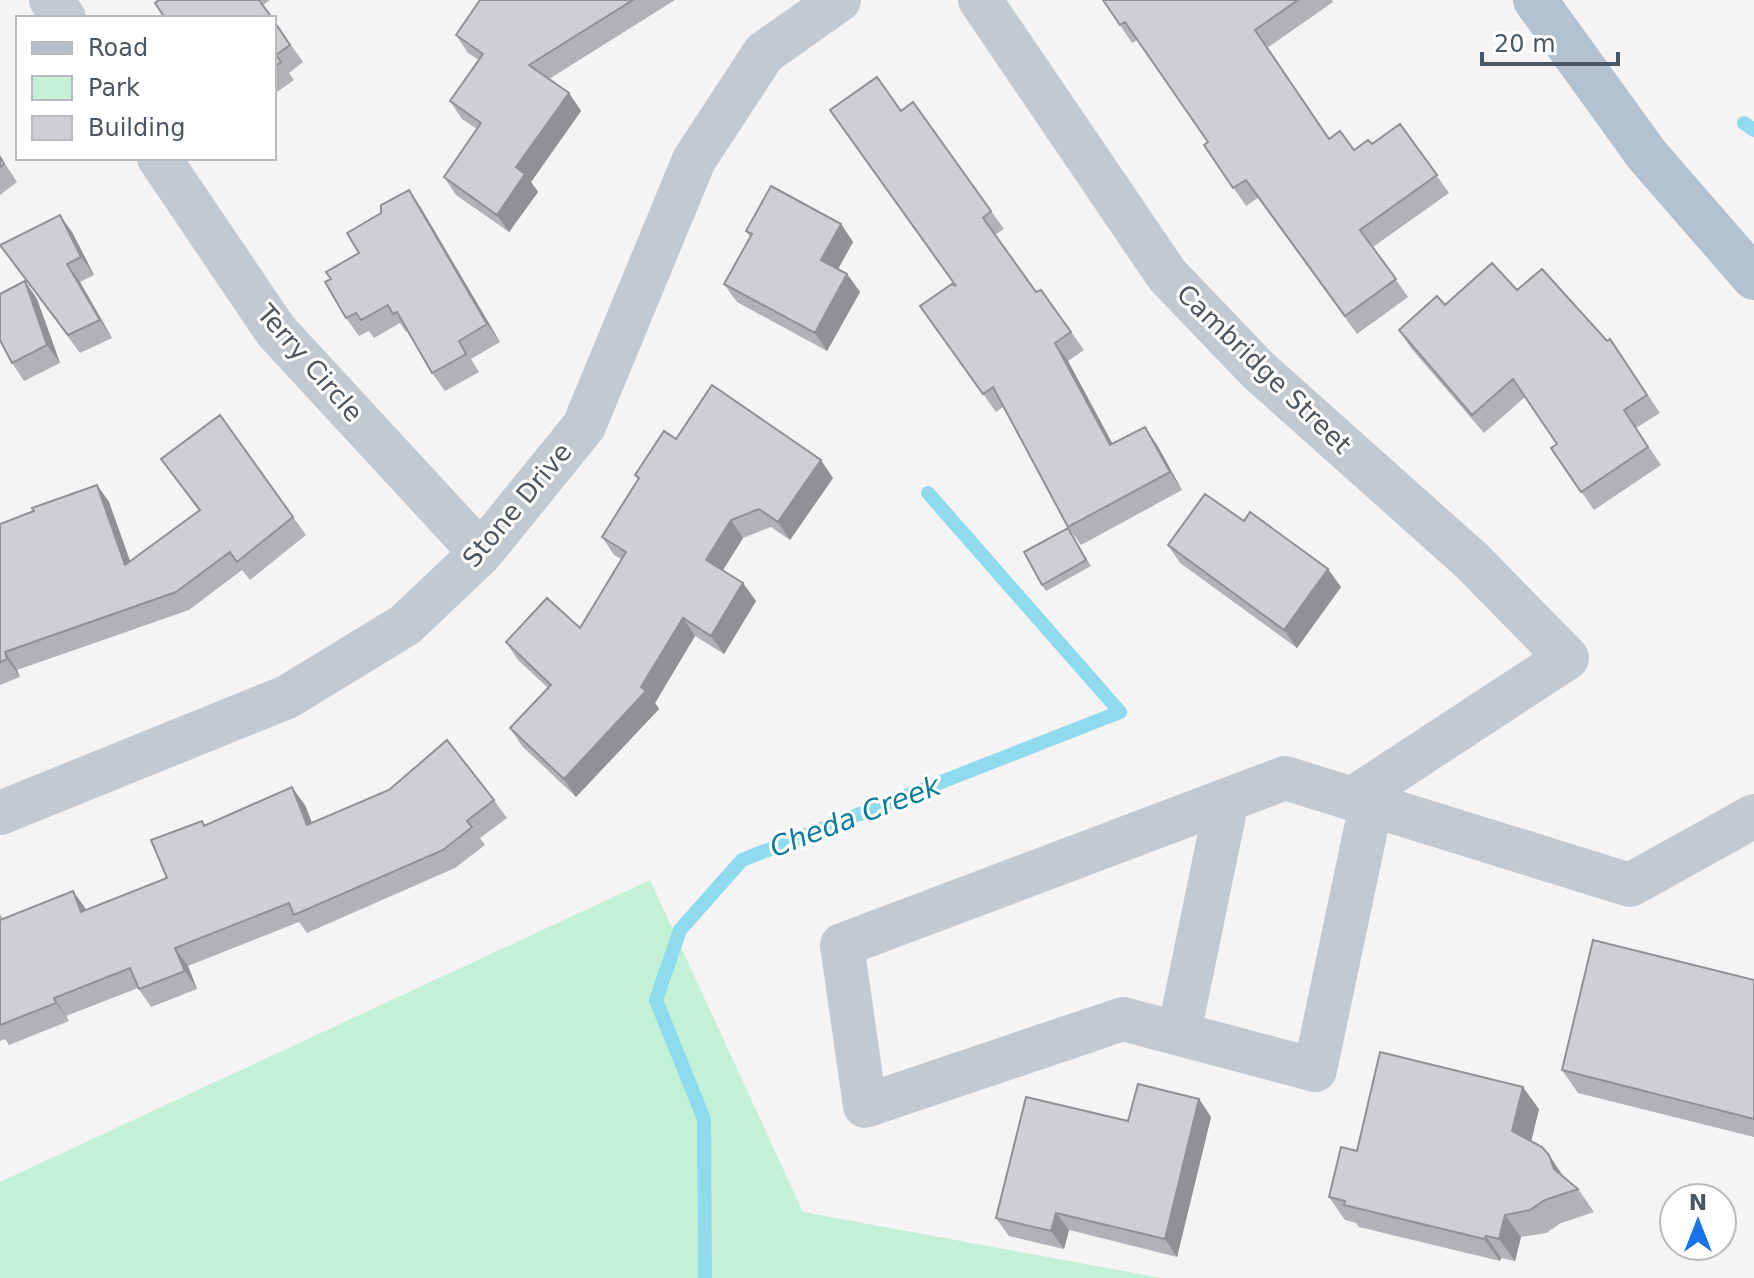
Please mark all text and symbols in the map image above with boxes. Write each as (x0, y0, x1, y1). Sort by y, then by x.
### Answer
legend (16, 16, 276, 160)
scale bar (1482, 16, 1618, 66)
text: 20 m (1494, 30, 1556, 58)
text: Road (88, 34, 148, 62)
text: Park (88, 74, 140, 102)
text: Building (88, 114, 185, 142)
street label: Cambridge Street (1171, 278, 1357, 460)
street label: Terry Circle (250, 298, 369, 428)
street label: Stone Drive (456, 437, 578, 573)
water label: Cheda Creek (765, 768, 947, 864)
north arrow (1658, 1182, 1738, 1262)
text: N (1689, 1190, 1707, 1215)

